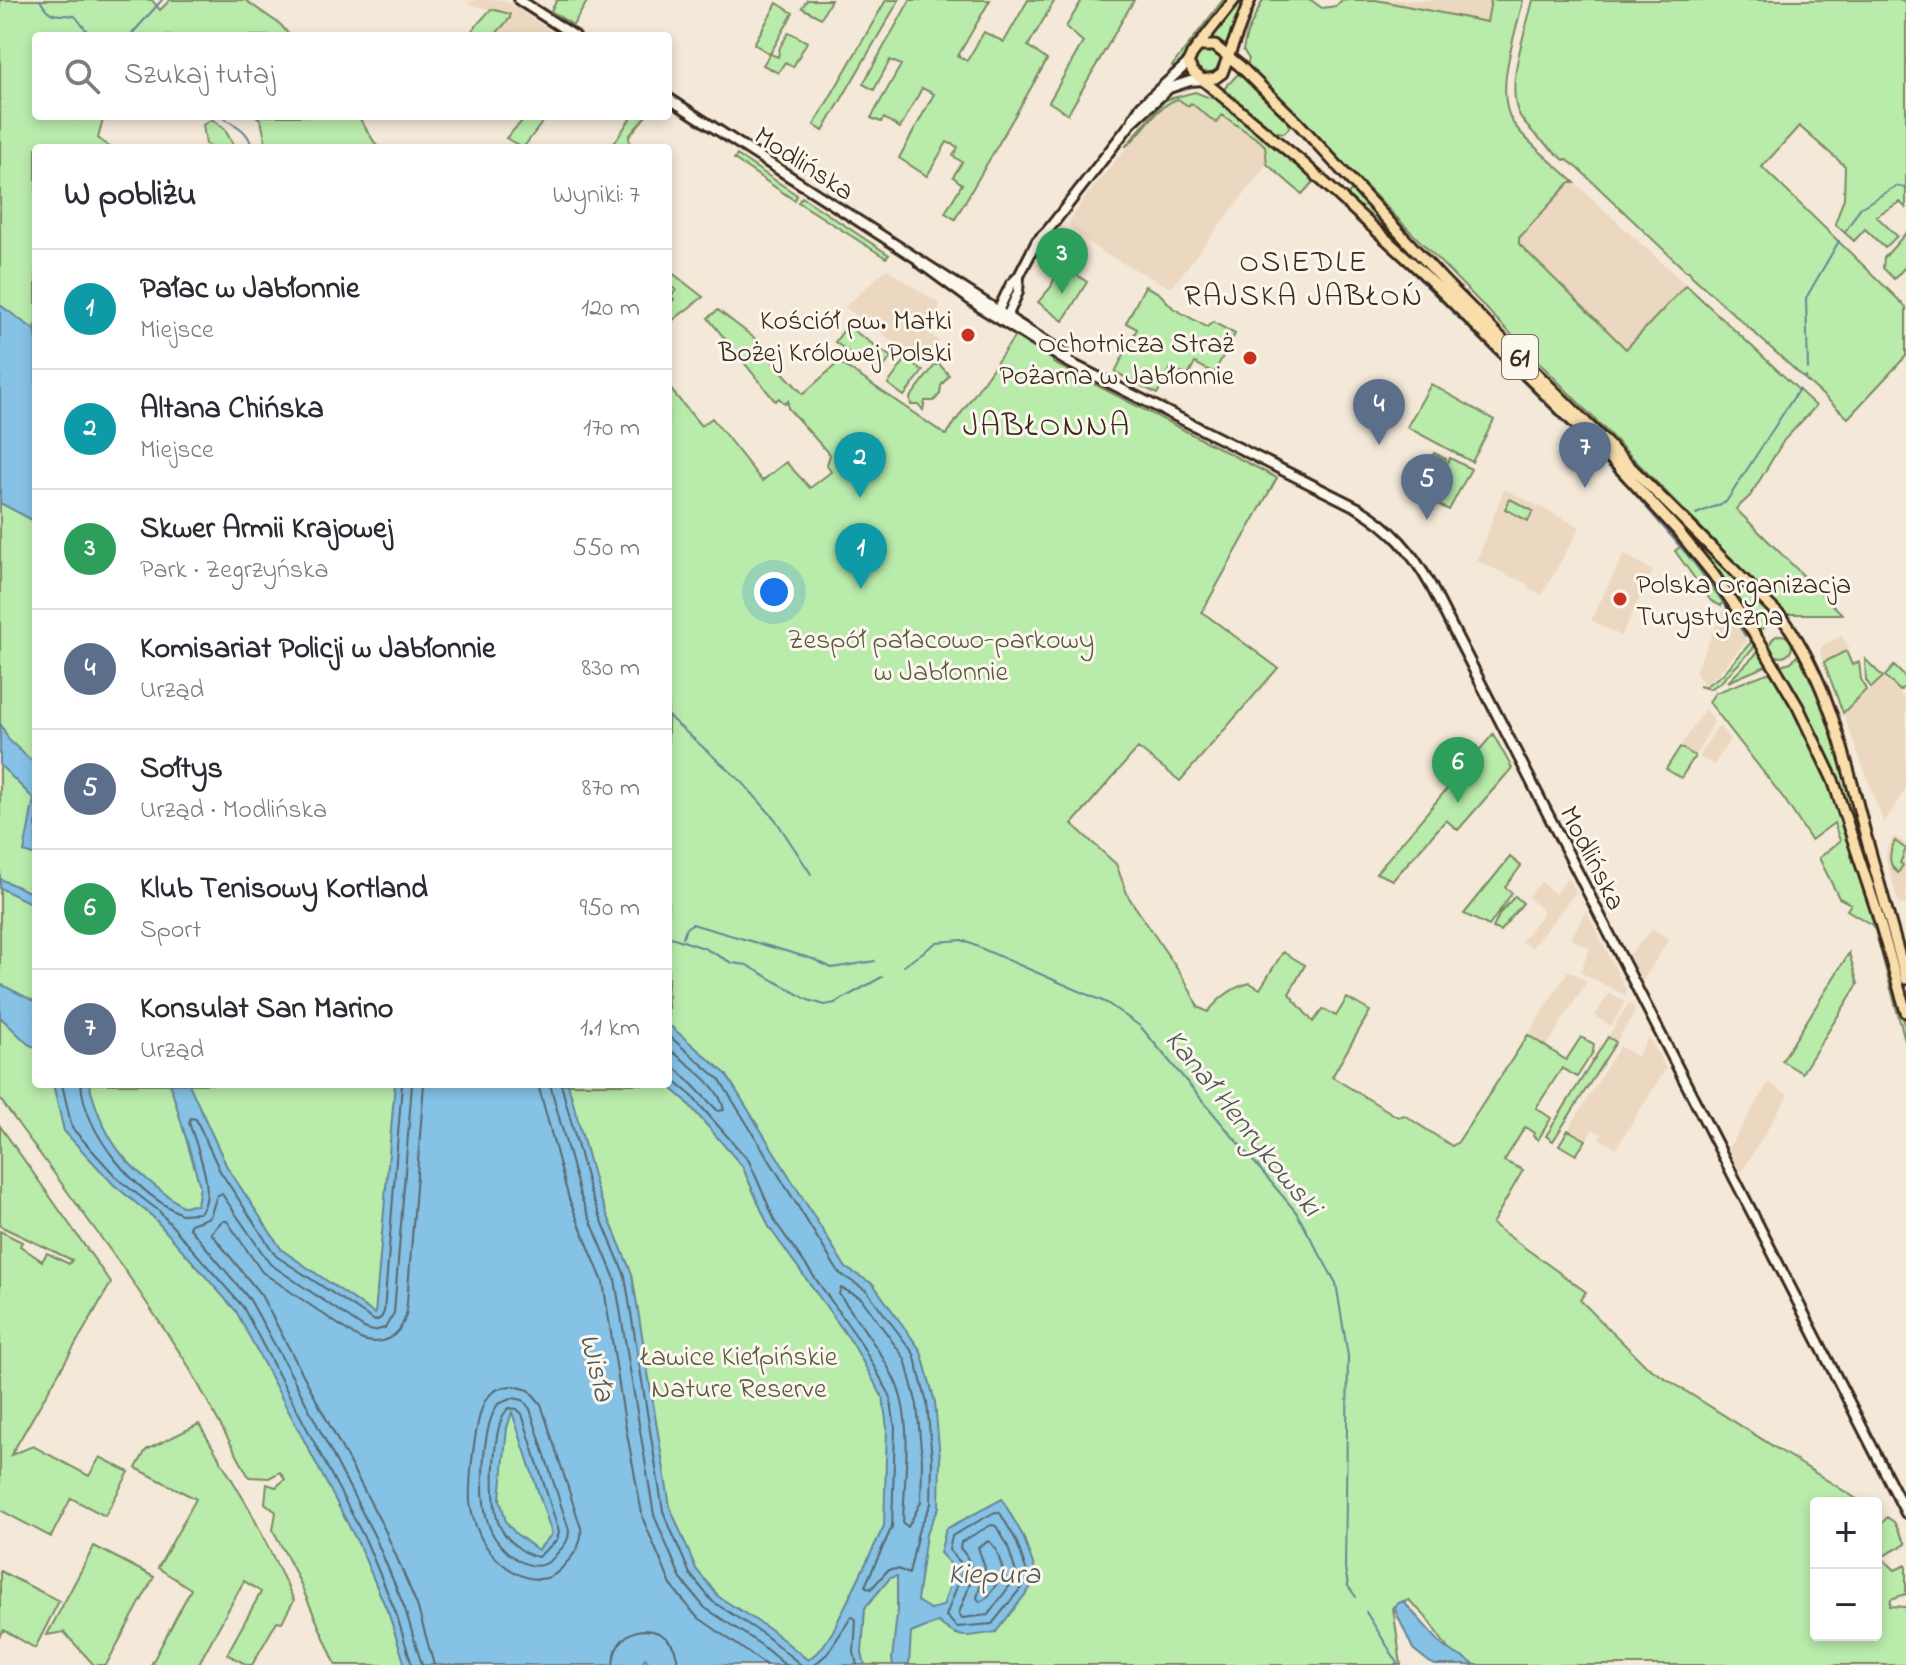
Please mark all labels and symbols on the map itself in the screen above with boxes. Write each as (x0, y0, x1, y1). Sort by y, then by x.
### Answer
street label: Modlińska (745, 117, 861, 213)
pin: 3 (1036, 228, 1088, 294)
district label: OSIEDLE RAJSKA JABŁOŃ (1184, 242, 1424, 320)
place label: Kościół pw. Matki Bożej Królowej Polski (717, 302, 952, 375)
place label: Ochotnicza Straż Pożarna w Jabłonnie (999, 325, 1234, 398)
marker: Kościół pw. Matki Bożej Królowej Polski (959, 326, 977, 344)
road number: 61 (1502, 335, 1538, 379)
marker: Ochotnicza Straż Pożarna w Jabłonnie (1241, 349, 1259, 367)
pin: 4 (1353, 379, 1405, 445)
district label: JABŁONNA (963, 404, 1131, 451)
pin: 7 (1559, 422, 1611, 488)
pin: 2 (834, 432, 886, 498)
pin: 5 (1401, 454, 1453, 520)
pin: 1 (835, 523, 887, 589)
place label: Polska Organizacja Turystyczna (1636, 566, 1851, 639)
your location (754, 572, 794, 612)
marker: Polska Organizacja Turystyczna (1611, 590, 1629, 608)
park label: Zespół pałacowo-parkowy w Jabłonnie (788, 621, 1094, 694)
pin: 6 (1432, 737, 1484, 803)
street label: Modlińska (1547, 799, 1635, 918)
water label: Kanał Henrykowski (1152, 1021, 1333, 1229)
water label: Wisła (565, 1329, 625, 1407)
park label: Ławice Kiełpińskie Nature Reserve (640, 1338, 838, 1411)
water label: Kiepura (948, 1554, 1041, 1598)

